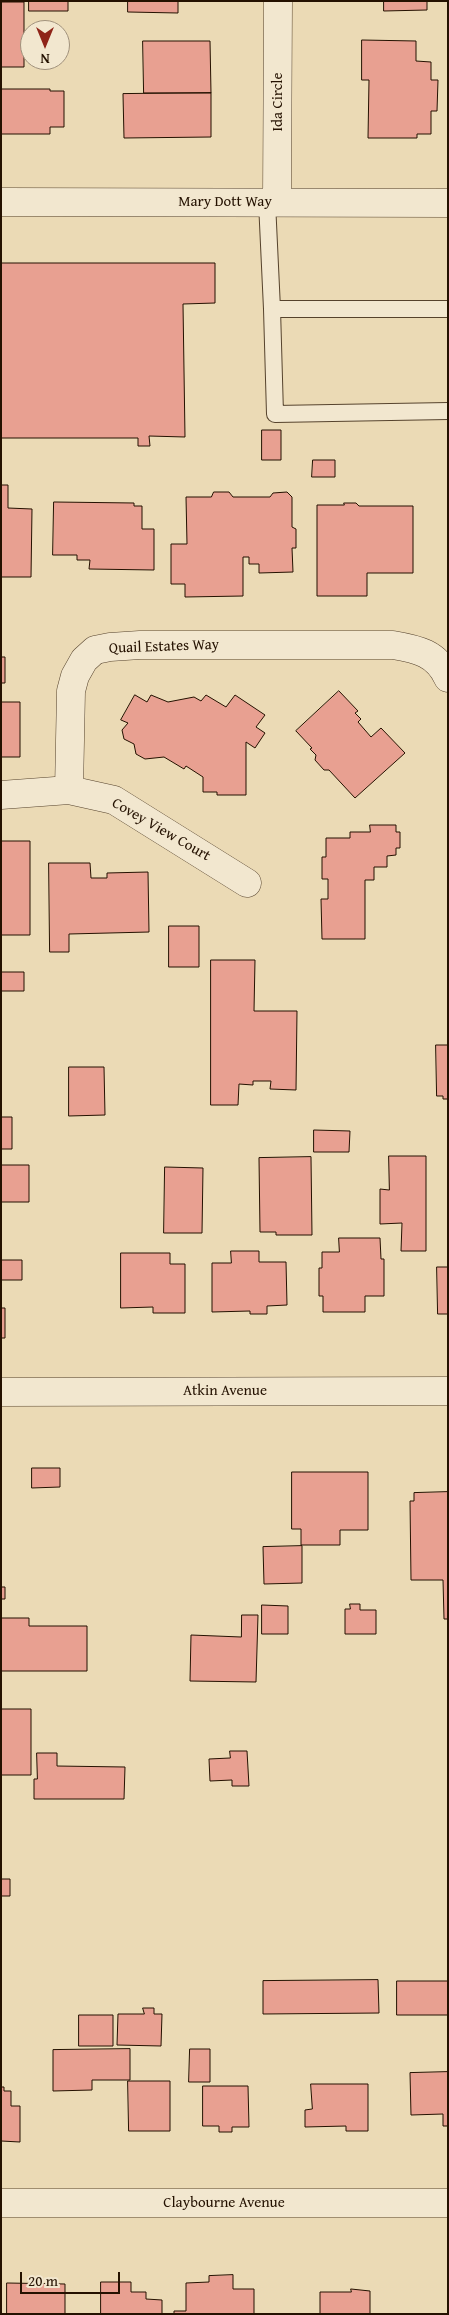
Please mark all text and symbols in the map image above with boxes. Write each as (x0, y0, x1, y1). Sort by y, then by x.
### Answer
north arrow (20, 20, 70, 70)
text: N (40, 49, 50, 69)
street label: Ida Circle (269, 72, 287, 132)
street label: Mary Dott Way (178, 193, 272, 211)
street label: Quail Estates Way (109, 636, 219, 658)
street label: Covey View Court (108, 794, 214, 866)
street label: Atkin Avenue (183, 1382, 267, 1400)
street label: Claybourne Avenue (163, 2194, 285, 2212)
scale bar (22, 2262, 122, 2294)
text: 20 m (28, 2270, 58, 2291)

